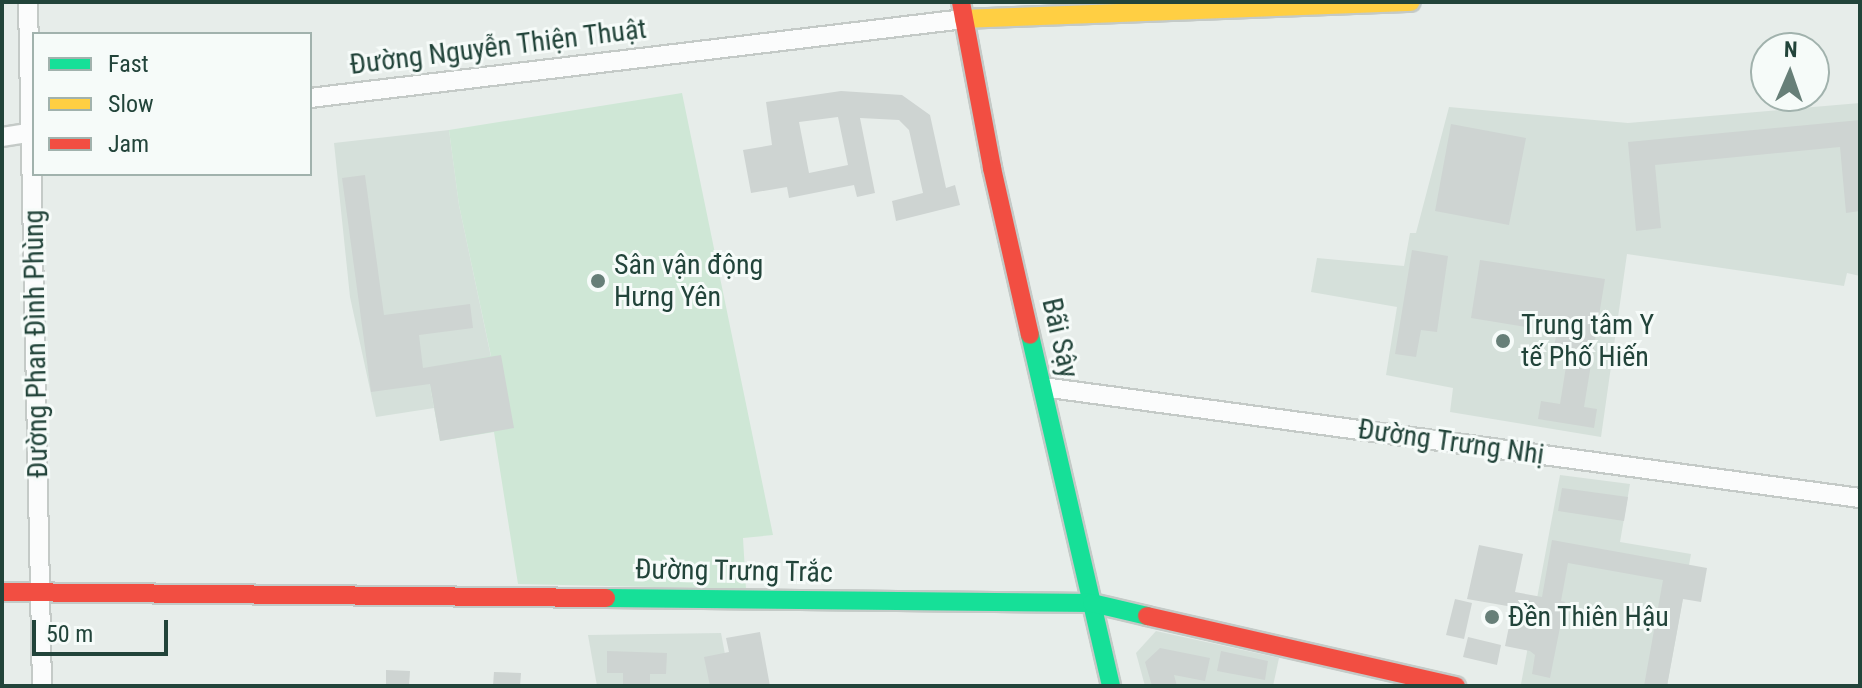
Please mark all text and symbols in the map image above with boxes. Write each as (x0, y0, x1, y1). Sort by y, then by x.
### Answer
street label: Đường Nguyễn Thiện Thuật (347, 12, 649, 82)
legend (32, 32, 312, 176)
north arrow (1750, 32, 1830, 112)
text: N (1784, 37, 1798, 62)
text: Fast (108, 50, 149, 78)
text: Slow (108, 90, 154, 118)
text: Jam (108, 130, 149, 158)
street label: Đường Phan Đình Phùng (17, 209, 55, 479)
place label: Sân vận động Hưng Yên (614, 248, 763, 314)
marker: Sân vận động Hưng Yên (589, 272, 607, 290)
street label: Bãi Sậy (1035, 295, 1085, 381)
place label: Trung tâm Y tế Phố Hiến (1521, 308, 1654, 374)
marker: Trung tâm Y tế Phố Hiến (1492, 330, 1514, 352)
street label: Đường Trưng Nhị (1355, 412, 1547, 472)
street label: Đường Trưng Trắc (634, 552, 834, 590)
place label: Đền Thiên Hậu (1508, 600, 1669, 634)
scale bar (36, 604, 172, 654)
marker: Đền Thiên Hậu (1483, 608, 1501, 626)
text: 50 m (46, 620, 93, 648)

